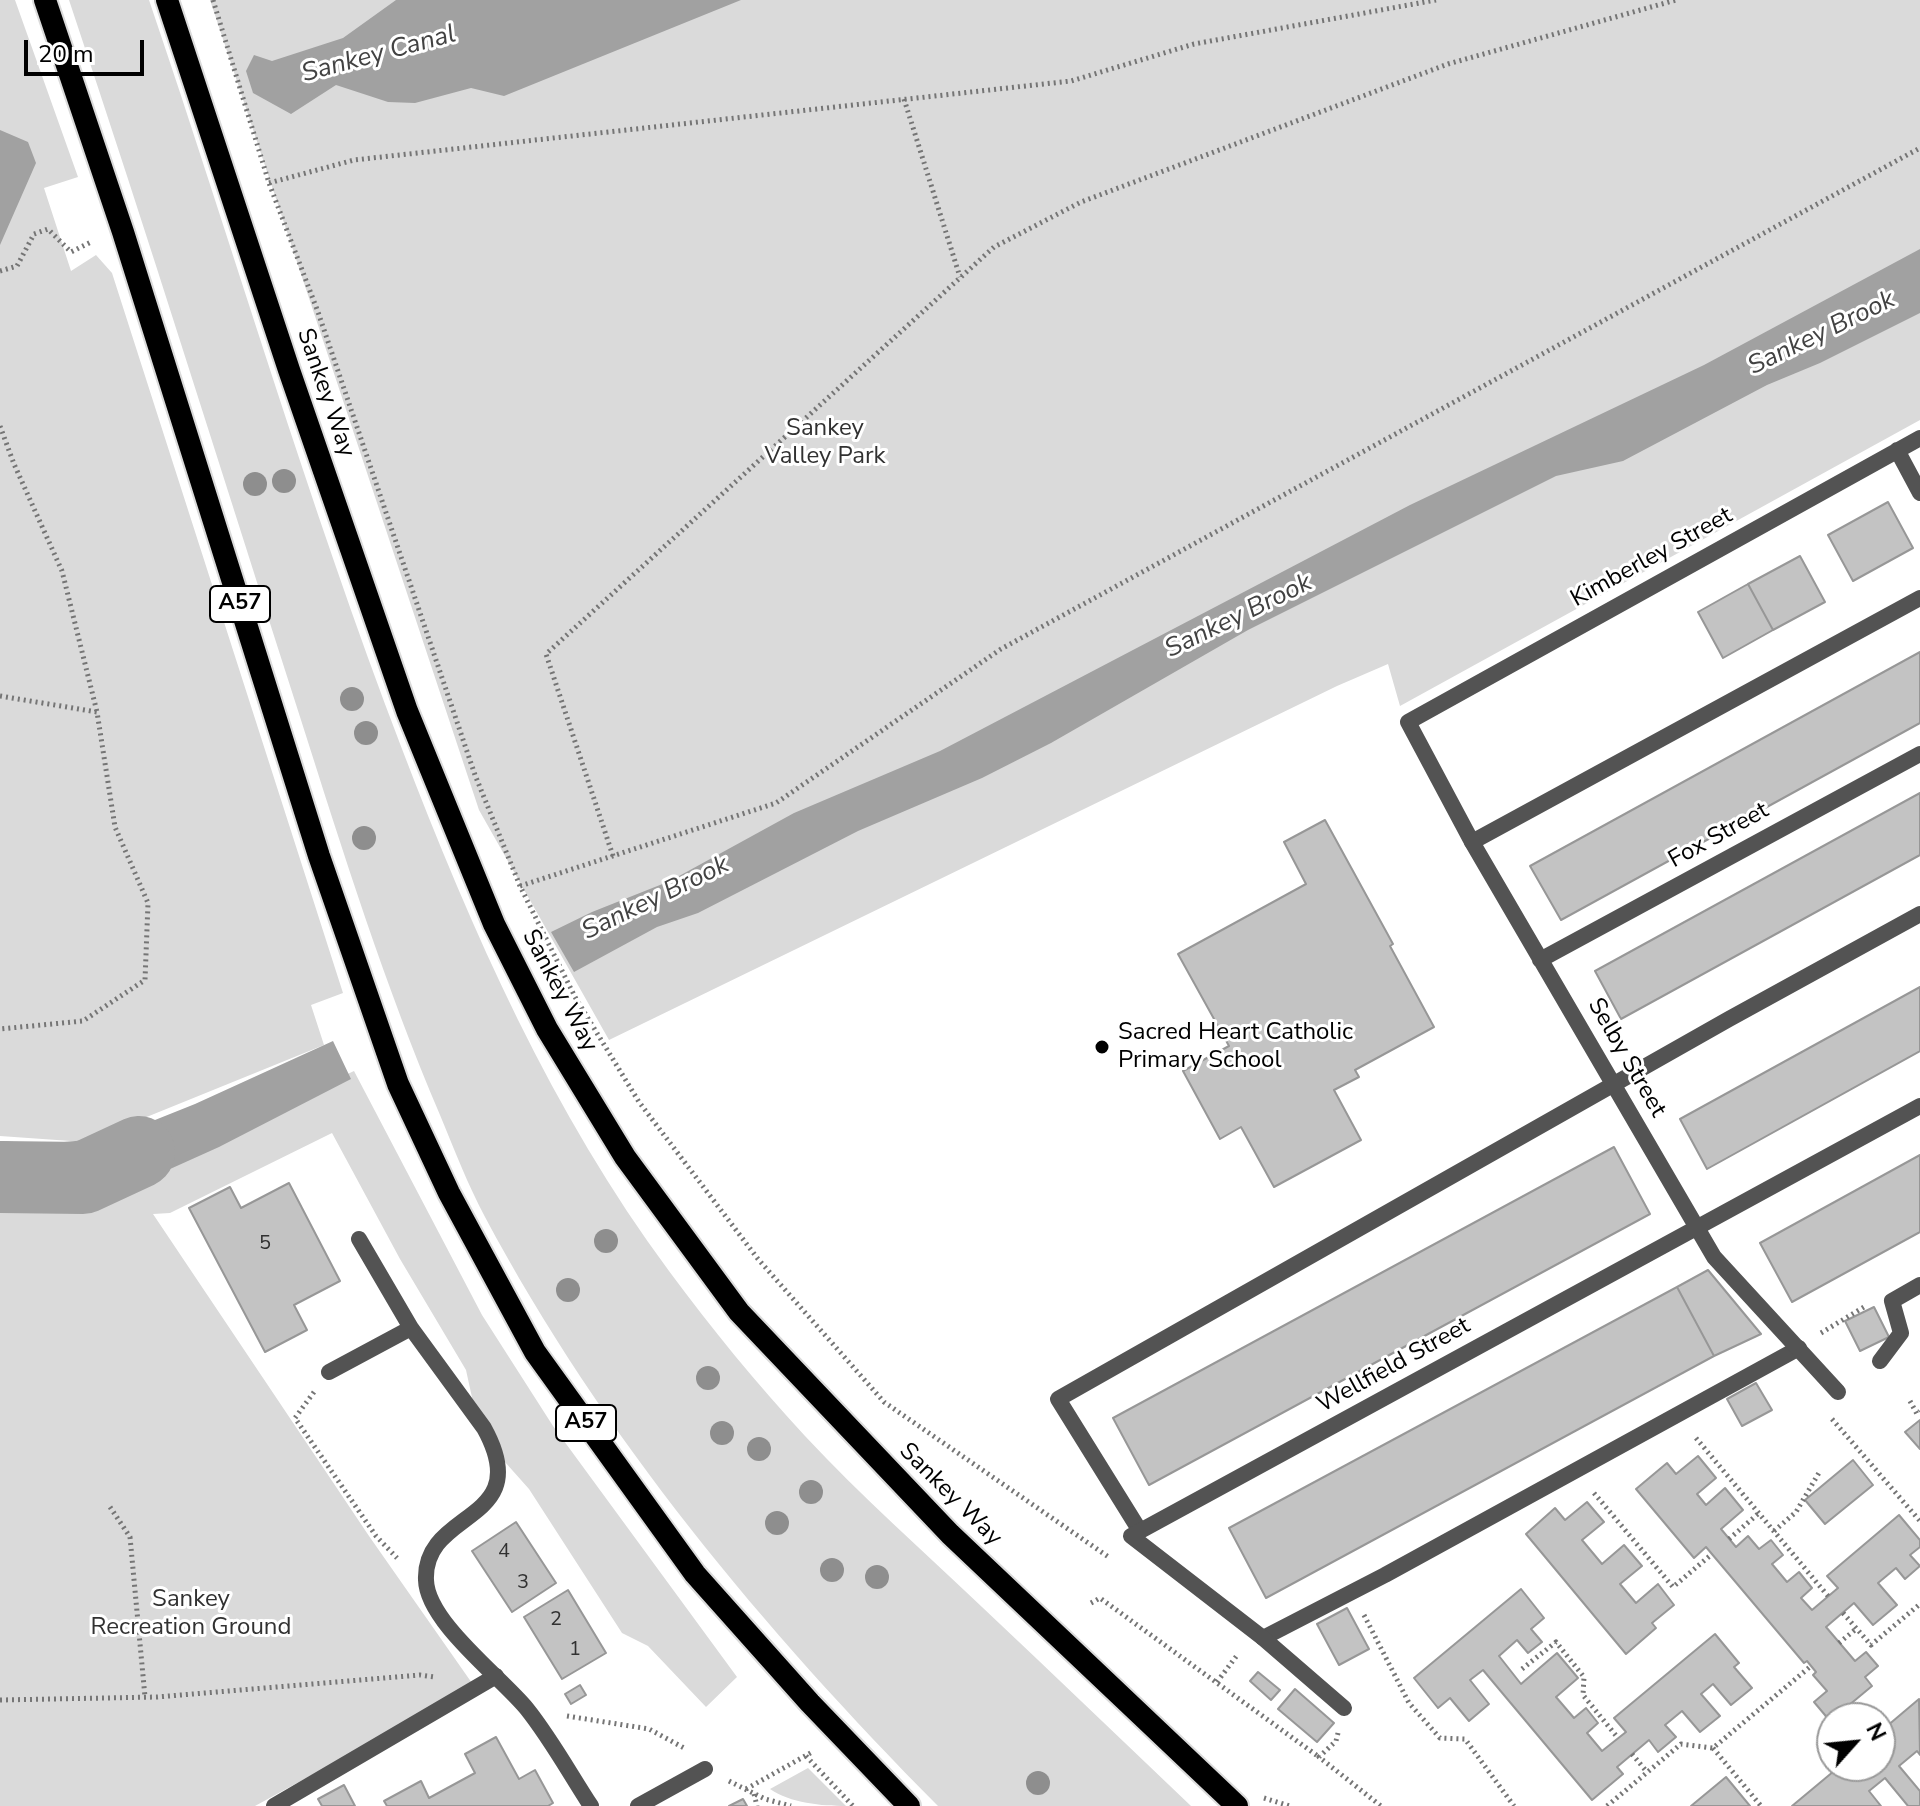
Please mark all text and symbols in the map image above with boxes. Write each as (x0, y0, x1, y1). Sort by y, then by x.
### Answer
water label: Sankey Canal (299, 19, 459, 91)
scale bar (28, 24, 148, 74)
text: 20 m (38, 38, 94, 70)
water label: Sankey Brook (1743, 285, 1901, 383)
street label: Sankey Way (290, 325, 360, 461)
park label: Sankey Valley Park (764, 415, 886, 471)
street label: Kimberley Street (1566, 502, 1738, 614)
water label: Sankey Brook (1160, 568, 1318, 666)
road number: A57 (210, 586, 270, 622)
street label: Fox Street (1664, 797, 1774, 875)
water label: Sankey Brook (577, 850, 735, 948)
street label: Sankey Way (515, 925, 603, 1057)
street label: Selby Street (1580, 993, 1672, 1123)
place label: Sacred Heart Catholic Primary School (1118, 1019, 1353, 1075)
marker: Sacred Heart Catholic Primary School (1093, 1038, 1111, 1056)
house number: 5 (259, 1232, 271, 1256)
street label: Wellfield Street (1312, 1312, 1476, 1420)
road number: A57 (556, 1405, 616, 1441)
street label: Sankey Way (892, 1437, 1008, 1553)
house number: 4 (498, 1540, 510, 1564)
house number: 3 (517, 1571, 529, 1595)
park label: Sankey Recreation Ground (91, 1586, 291, 1642)
house number: 2 (550, 1608, 562, 1632)
house number: 1 (569, 1638, 581, 1662)
north arrow (1816, 1702, 1896, 1782)
text: N (1858, 1718, 1893, 1746)

